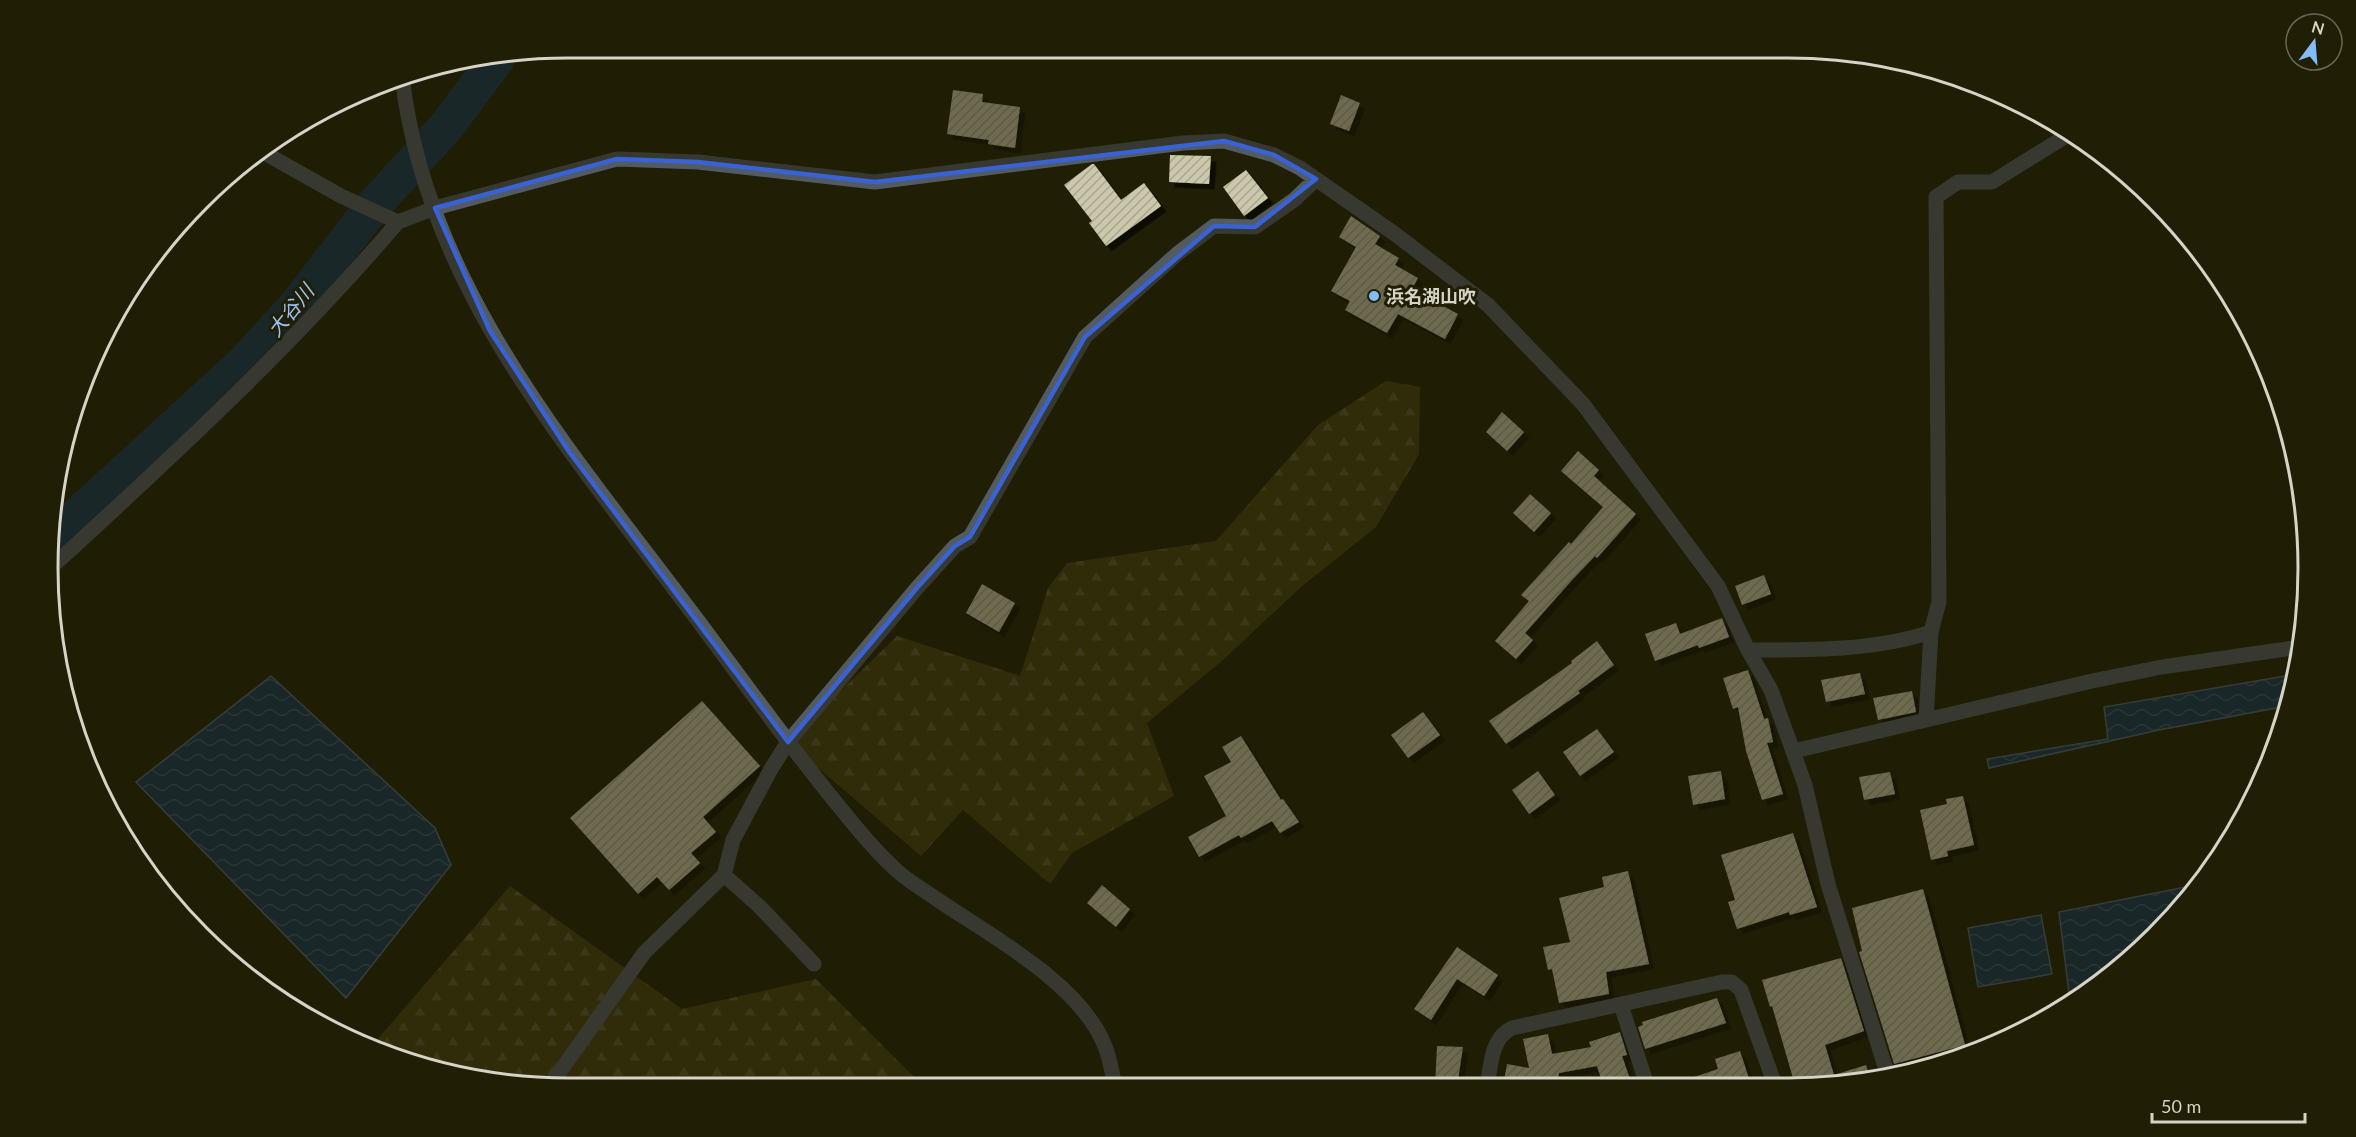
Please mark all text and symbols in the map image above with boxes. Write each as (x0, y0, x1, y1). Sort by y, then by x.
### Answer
north arrow (2284, 12, 2344, 72)
text: N (2310, 16, 2327, 38)
water label: 大谷川 (262, 278, 319, 341)
place label: 浜名湖山吹 (1386, 285, 1476, 307)
marker: 浜名湖山吹 (1367, 289, 1381, 303)
scale bar (2152, 1086, 2305, 1124)
text: 50 m (2161, 1095, 2201, 1117)

